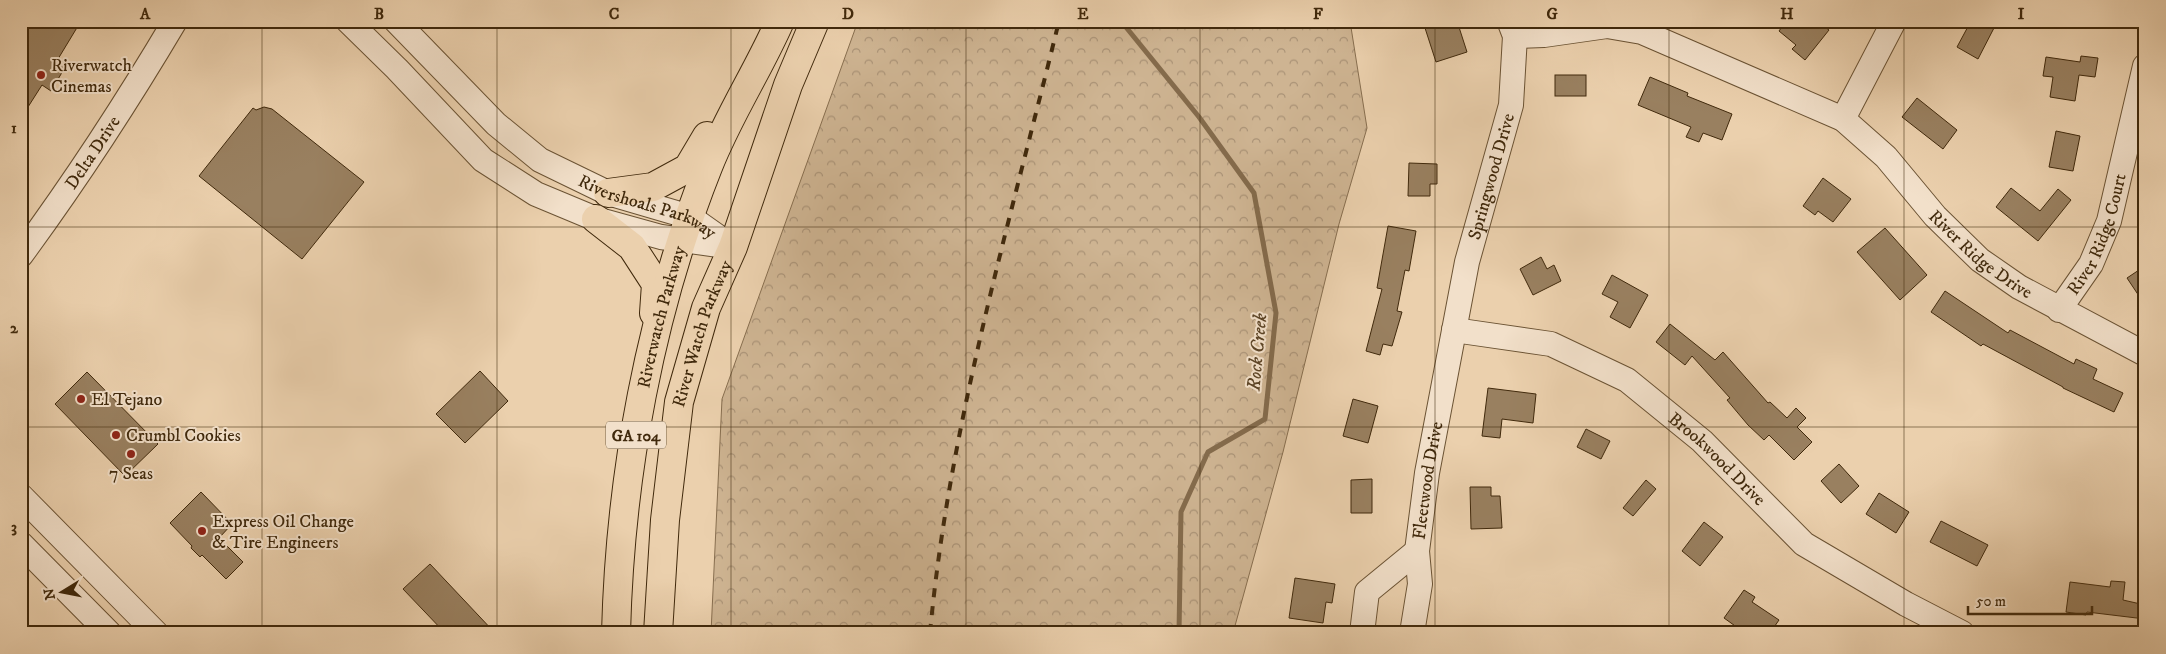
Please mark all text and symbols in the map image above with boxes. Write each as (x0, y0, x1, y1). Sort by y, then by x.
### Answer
text: A (139, 4, 151, 24)
text: B (374, 4, 384, 24)
text: C (609, 4, 619, 24)
text: D (842, 4, 854, 24)
text: E (1077, 4, 1089, 24)
text: F (1313, 4, 1323, 24)
text: G (1546, 4, 1558, 24)
text: H (1780, 4, 1794, 24)
text: I (2018, 4, 2025, 24)
place label: Riverwatch Cinemas (51, 55, 132, 98)
marker: Riverwatch Cinemas (35, 69, 47, 81)
street label: Springwood Drive (1464, 111, 1520, 242)
street label: Delta Drive (61, 112, 125, 194)
text: 1 (11, 118, 17, 138)
street label: Rivershoals Parkway (574, 170, 721, 244)
street label: River Ridge Court (2063, 171, 2132, 300)
street label: River Ridge Drive (1923, 206, 2036, 304)
street label: Riverwatch Parkway (633, 243, 691, 390)
street label: River Watch Parkway (668, 257, 738, 410)
water label: Rock Creek (1243, 312, 1272, 393)
text: 2 (10, 318, 19, 338)
place label: El Tejano (91, 389, 163, 411)
marker: El Tejano (75, 393, 87, 405)
street label: Brookwood Drive (1663, 408, 1770, 511)
street label: Fleetwood Drive (1409, 420, 1448, 541)
road number: GA 104 (606, 422, 666, 448)
place label: Crumbl Cookies (126, 425, 241, 447)
marker: Crumbl Cookies (110, 429, 122, 441)
marker: 7 Seas (125, 448, 137, 460)
place label: 7 Seas (109, 463, 153, 485)
place label: Express Oil Change & Tire Engineers (212, 511, 354, 554)
text: 3 (11, 517, 17, 537)
marker: Express Oil Change & Tire Engineers (196, 525, 208, 537)
north arrow (38, 566, 88, 616)
scale bar (1968, 584, 2092, 616)
text: N (40, 586, 60, 601)
text: 50 m (1976, 592, 2006, 611)

